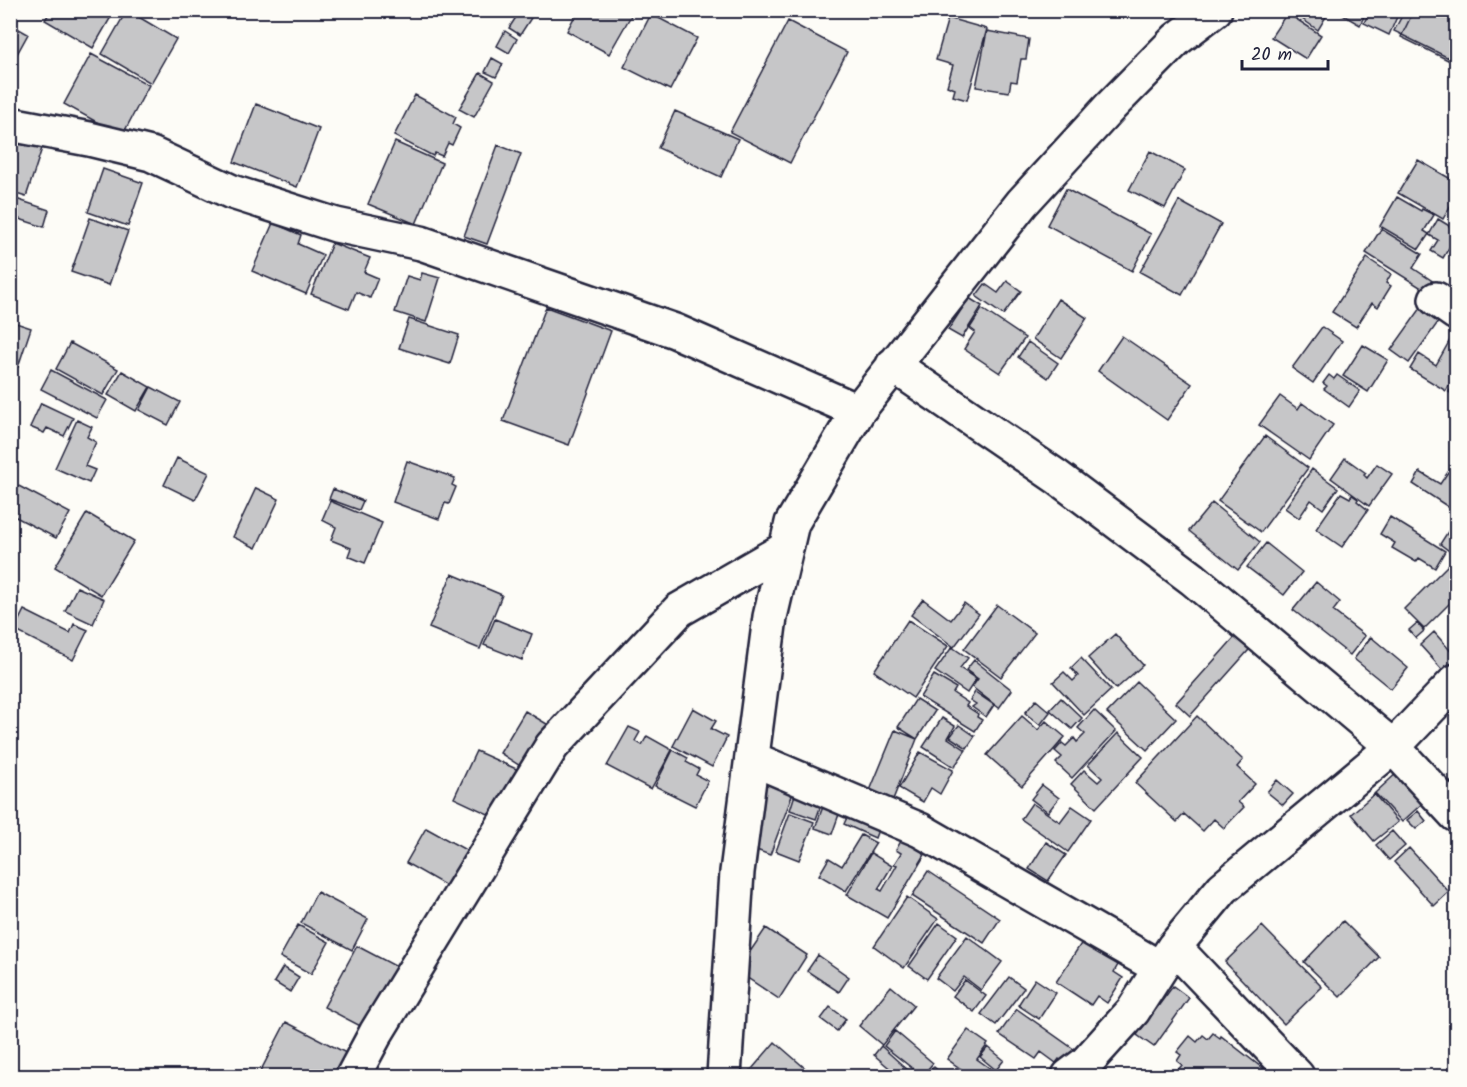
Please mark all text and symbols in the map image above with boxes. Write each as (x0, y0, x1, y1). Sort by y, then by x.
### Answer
scale bar (1242, 33, 1328, 71)
text: 20 m (1251, 41, 1292, 70)

